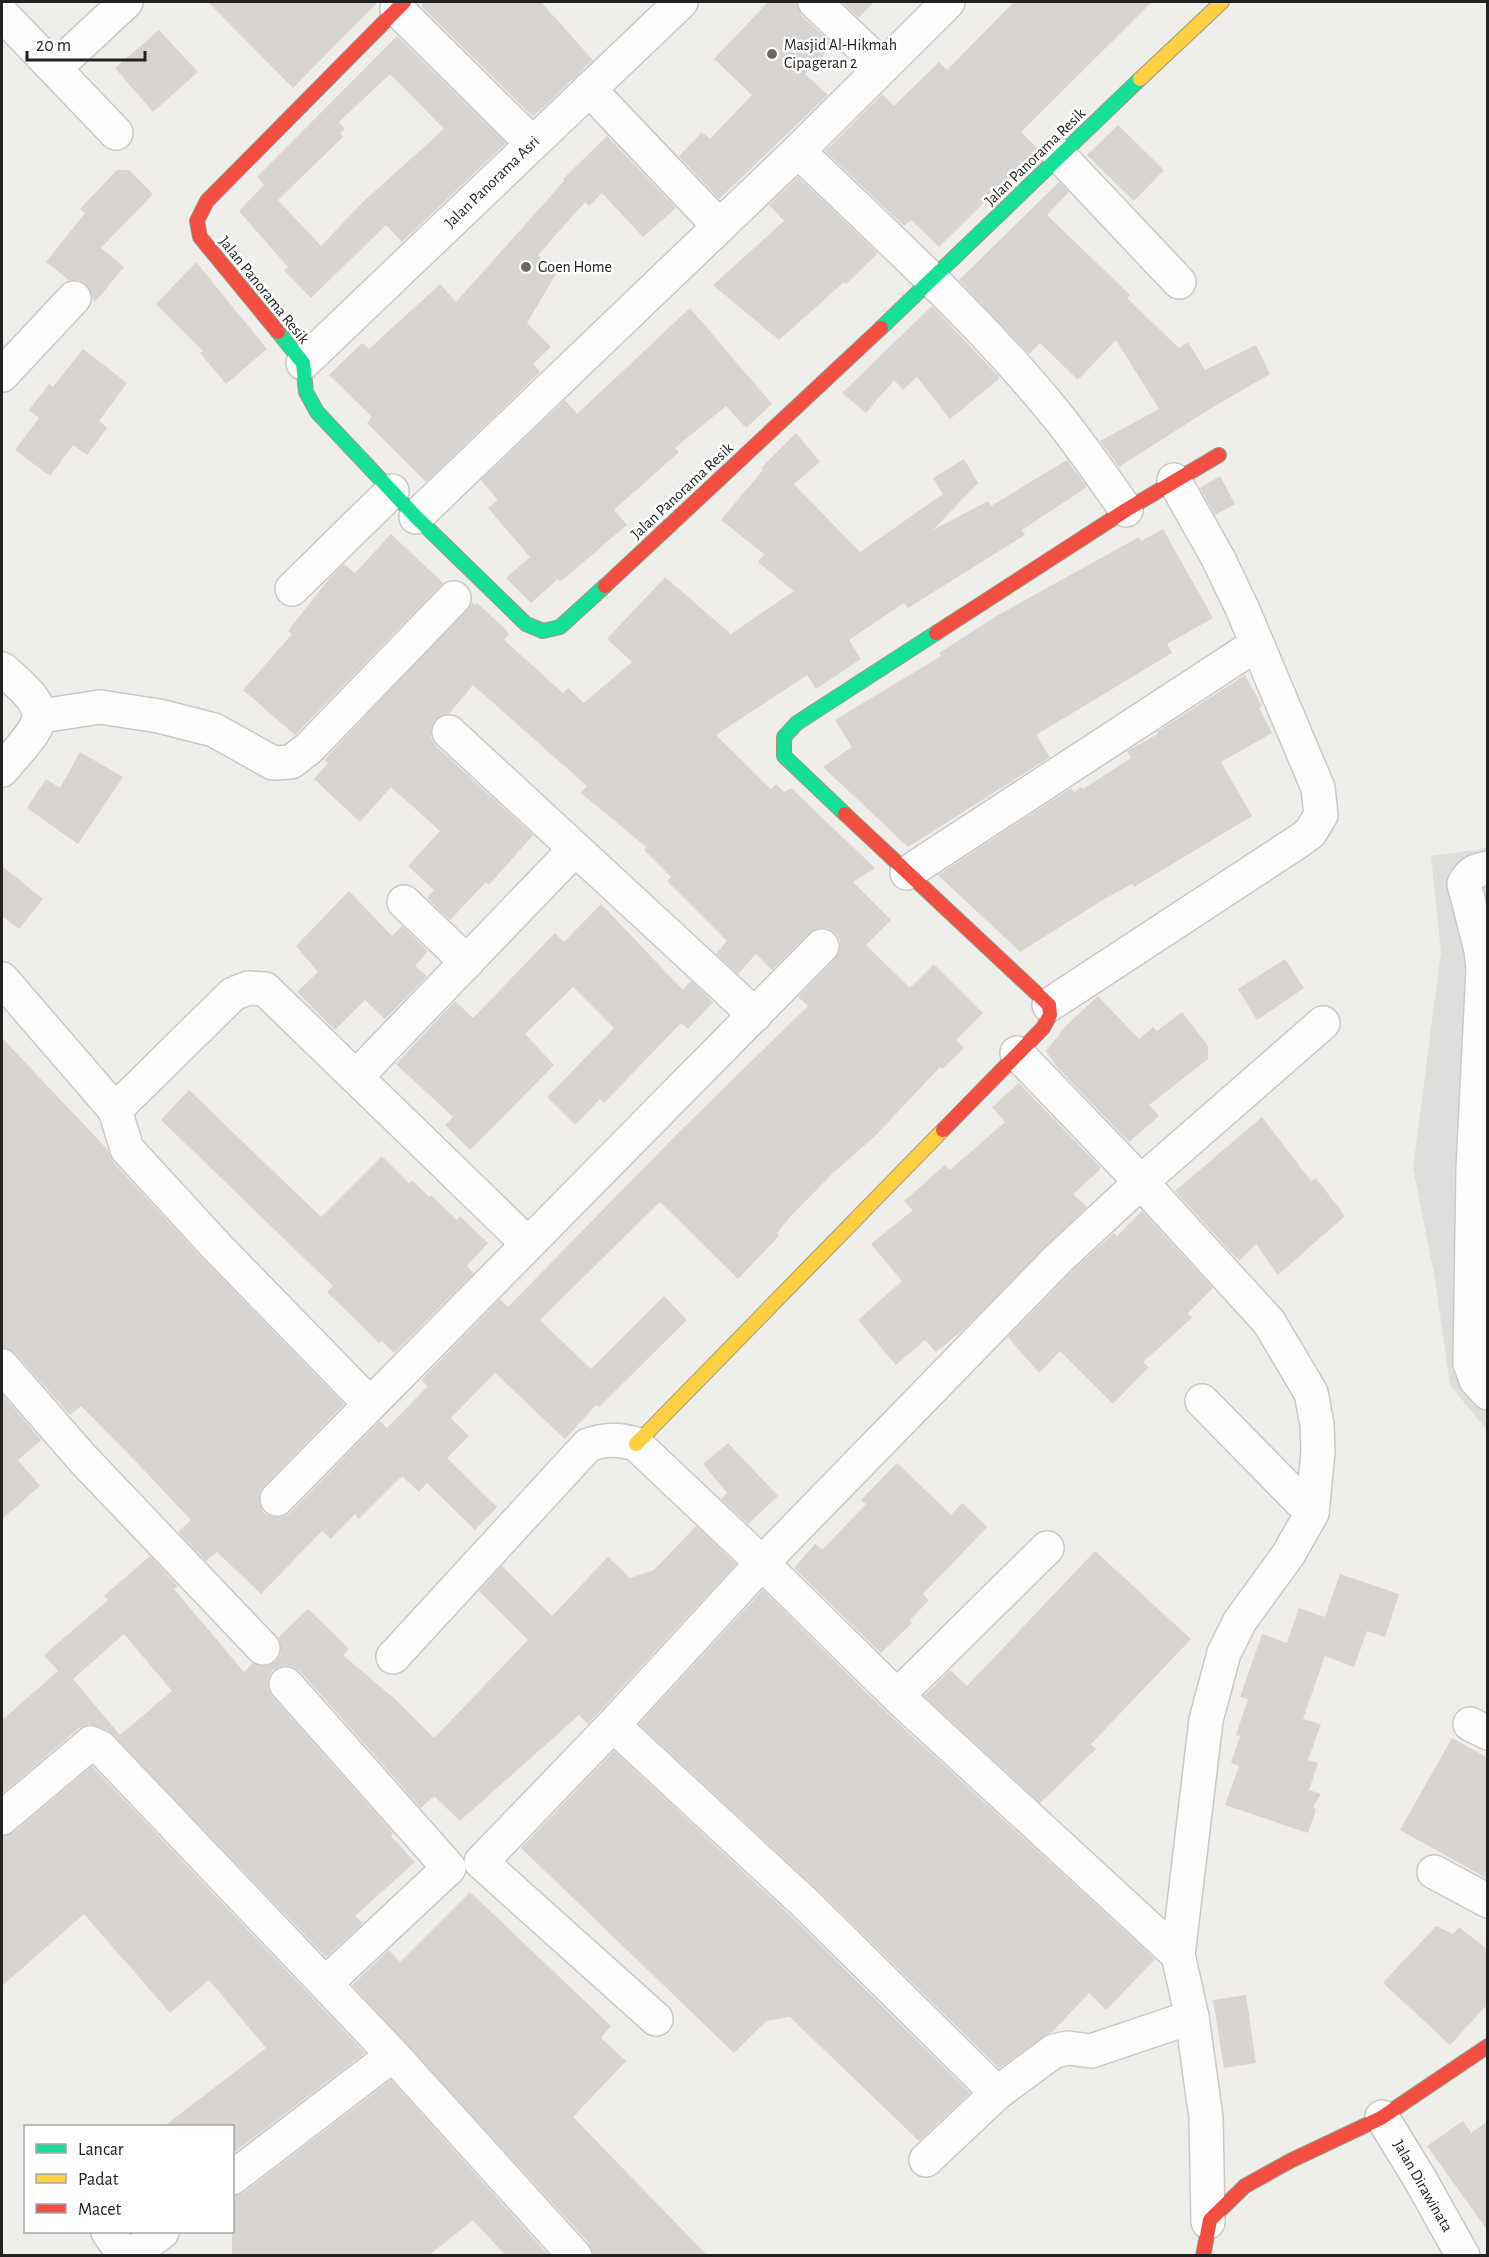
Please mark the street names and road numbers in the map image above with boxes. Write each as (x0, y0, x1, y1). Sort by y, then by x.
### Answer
street label: Jalan Panorama Resik (982, 105, 1089, 209)
street label: Jalan Panorama Asri (442, 133, 542, 231)
street label: Jalan Panorama Resik (216, 233, 313, 347)
street label: Jalan Panorama Resik (628, 439, 737, 542)
street label: Jalan Dirawinata (1390, 2137, 1456, 2235)

